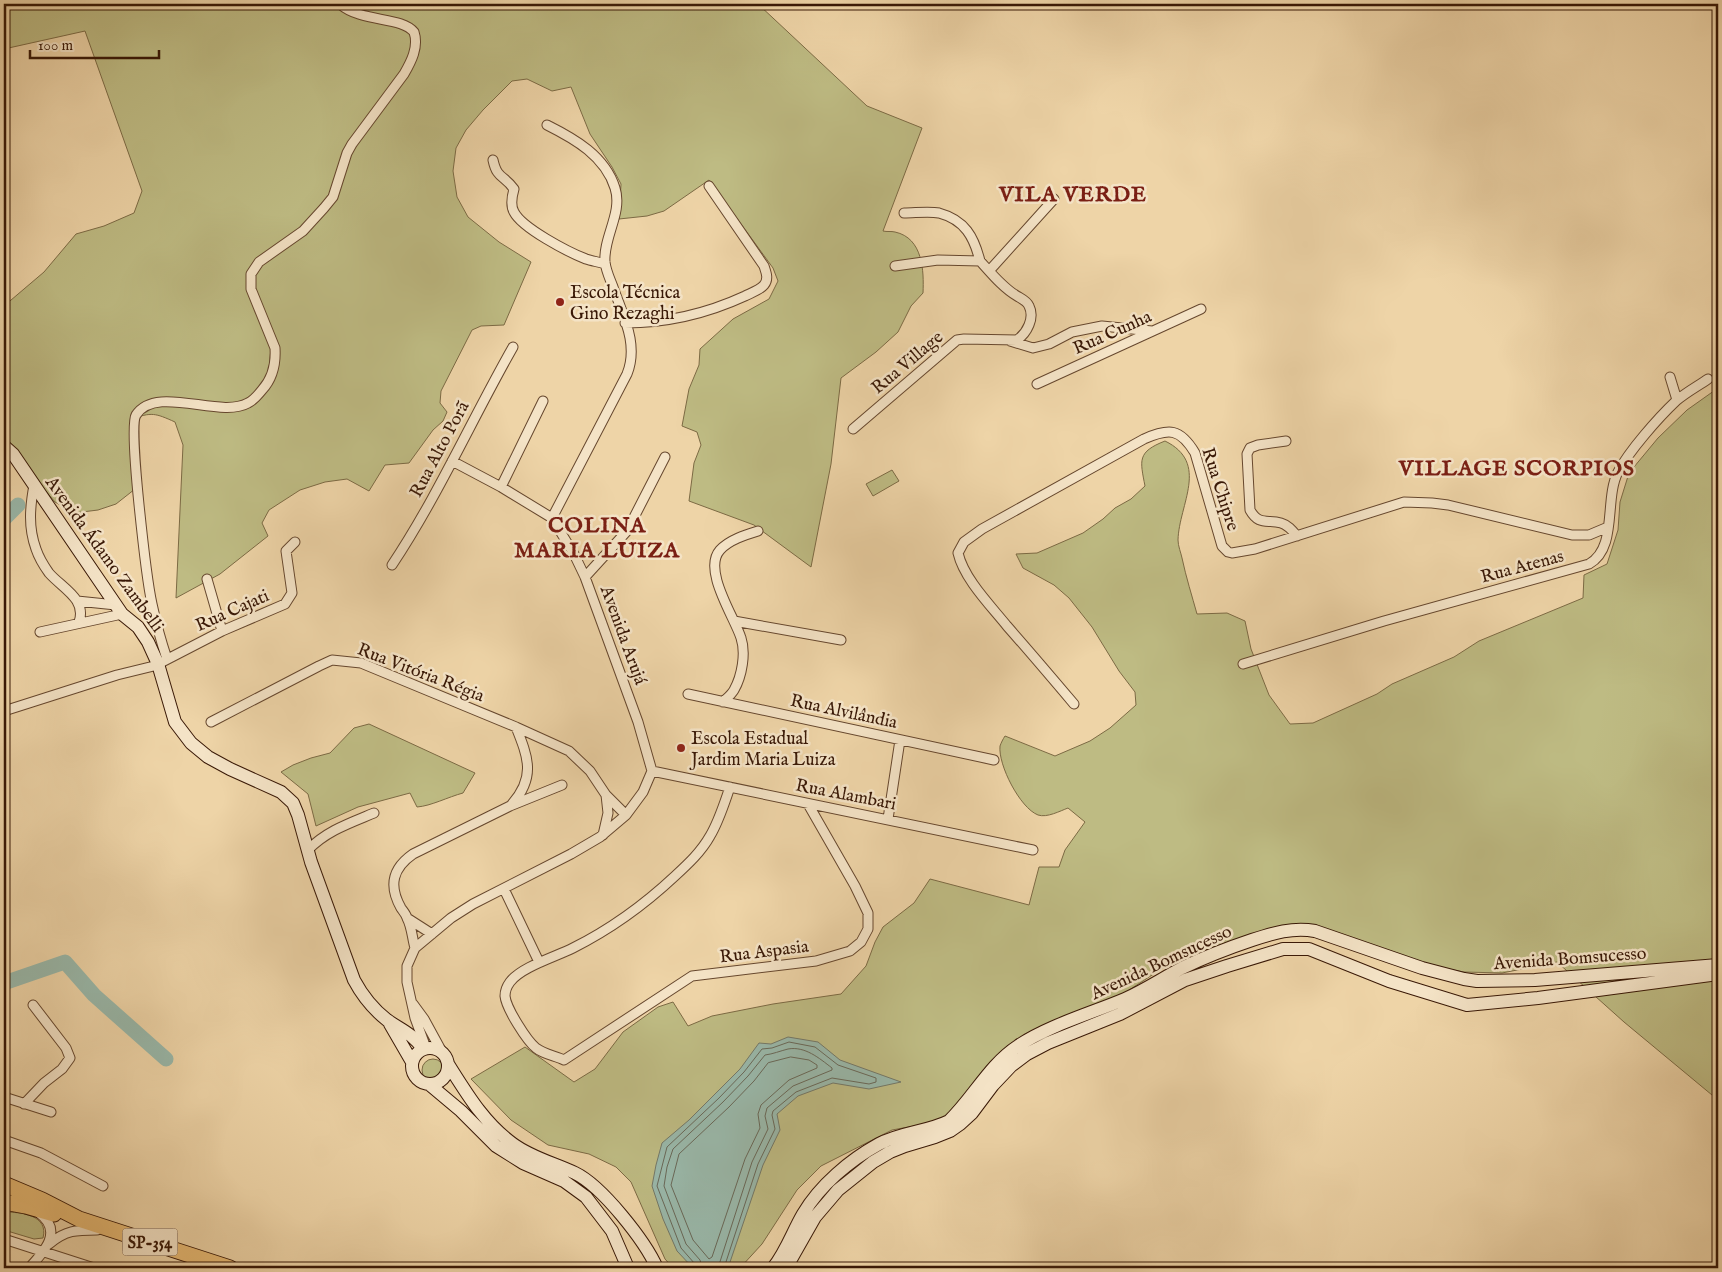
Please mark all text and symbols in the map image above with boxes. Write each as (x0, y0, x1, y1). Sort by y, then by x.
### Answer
scale bar (30, 28, 159, 60)
text: 100 m (38, 36, 74, 55)
district label: VILA VERDE (998, 181, 1147, 209)
place label: Escola Técnica Gino Rezaghi (570, 282, 680, 326)
marker: Escola Técnica Gino Rezaghi (554, 296, 566, 308)
street label: Rua Cunha (1070, 306, 1156, 361)
street label: Rua Village (867, 326, 949, 400)
street label: Rua Alto Porã (405, 397, 475, 502)
street label: Rua Chipre (1195, 445, 1244, 534)
district label: VILLAGE SCORPIOS (1398, 455, 1635, 483)
street label: Avenida Ádamo Zambelli (39, 470, 170, 638)
district label: COLINA MARIA LUIZA (514, 512, 680, 565)
street label: Rua Atenas (1478, 545, 1566, 590)
street label: Avenida Arujá (594, 582, 651, 688)
street label: Rua Cajati (192, 585, 273, 638)
street label: Rua Vitória Régia (354, 639, 487, 708)
street label: Rua Alvilândia (788, 690, 900, 735)
place label: Escola Estadual Jardim Maria Luiza (689, 728, 836, 772)
marker: Escola Estadual Jardim Maria Luiza (675, 742, 687, 754)
street label: Rua Alambari (793, 774, 898, 817)
street label: Avenida Bomsucesso (1086, 920, 1236, 1007)
street label: Rua Aspasia (718, 936, 810, 969)
street label: Avenida Bomsucesso (1492, 943, 1648, 976)
road number: SP-354 (122, 1228, 178, 1256)

